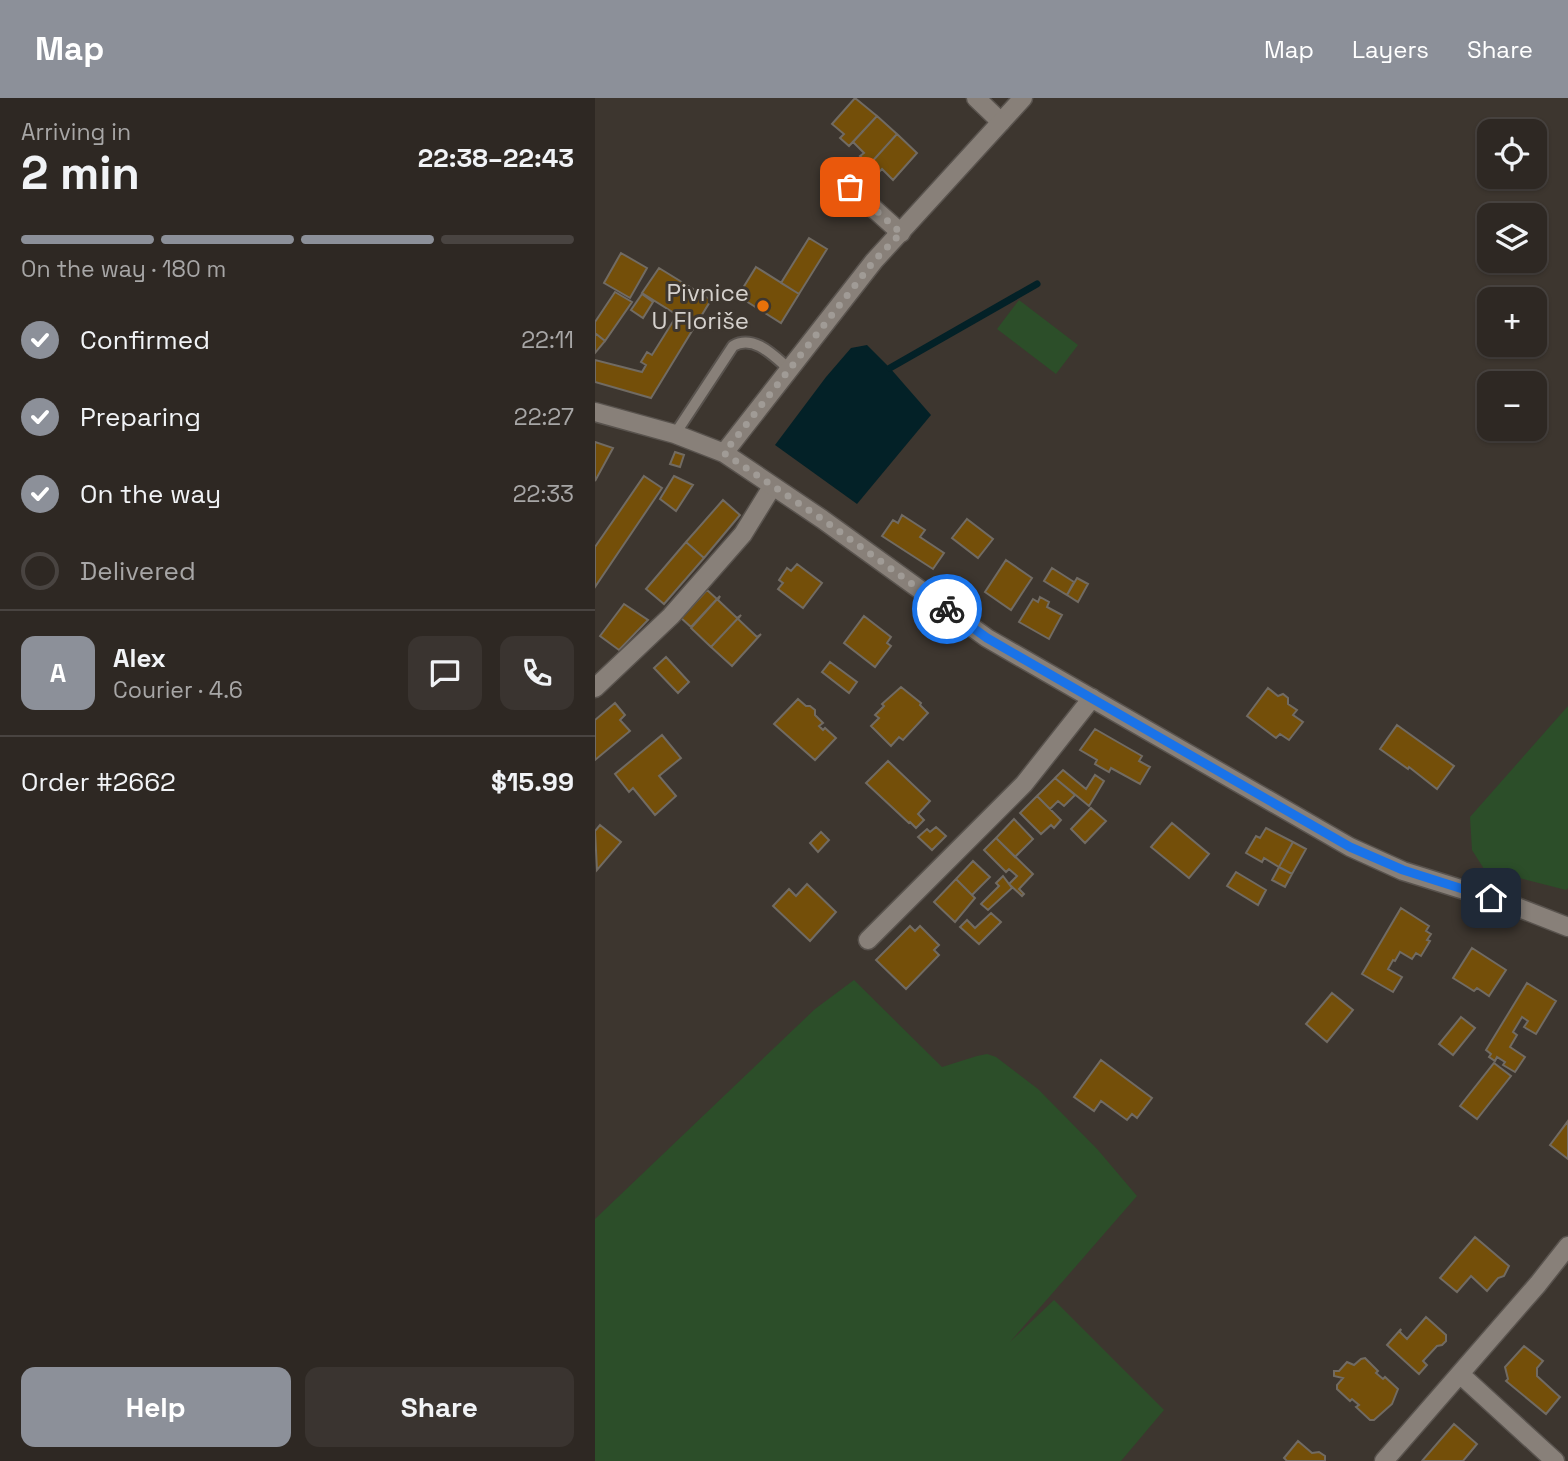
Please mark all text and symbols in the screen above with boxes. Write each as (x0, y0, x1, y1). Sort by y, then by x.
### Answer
text: Map (35, 28, 104, 70)
text: Map (1264, 34, 1314, 65)
text: Layers (1352, 34, 1429, 65)
text: Share (1467, 34, 1533, 65)
text: Arriving in (21, 117, 131, 147)
map controls (1477, 119, 1547, 441)
button: locate (1477, 119, 1547, 189)
text: 22:38–22:43 (418, 141, 574, 175)
text: 2 min (21, 144, 140, 202)
pin (820, 157, 880, 217)
icon: bag (831, 168, 869, 206)
button: layers (1477, 203, 1547, 273)
text: On the way · 180 m (21, 254, 226, 284)
place label: Pivnice U Floriše (651, 277, 749, 336)
button: + (1477, 287, 1547, 357)
marker: Pivnice U Floriše (755, 298, 771, 314)
icon: check (21, 321, 59, 359)
text: Confirmed (80, 323, 210, 357)
text: 22:11 (521, 325, 574, 355)
button: − (1477, 371, 1547, 441)
icon: check (21, 398, 59, 436)
text: Preparing (80, 400, 201, 434)
text: 22:27 (514, 402, 574, 432)
icon: check (21, 475, 59, 513)
text: On the way (80, 477, 221, 511)
text: 22:33 (513, 479, 574, 509)
text: Delivered (80, 554, 196, 588)
courier (912, 574, 982, 644)
icon: bike (928, 590, 966, 628)
button: chat (408, 636, 482, 710)
button: phone (500, 636, 574, 710)
text: Alex (113, 641, 166, 675)
text: A (50, 656, 66, 690)
text: Courier · 4.6 (113, 675, 243, 705)
text: Order #2662 (21, 765, 176, 799)
text: $15.99 (491, 765, 574, 799)
pin (1461, 868, 1521, 928)
icon: home (1472, 879, 1510, 917)
button: Help (21, 1367, 291, 1447)
button: Share (305, 1367, 574, 1447)

